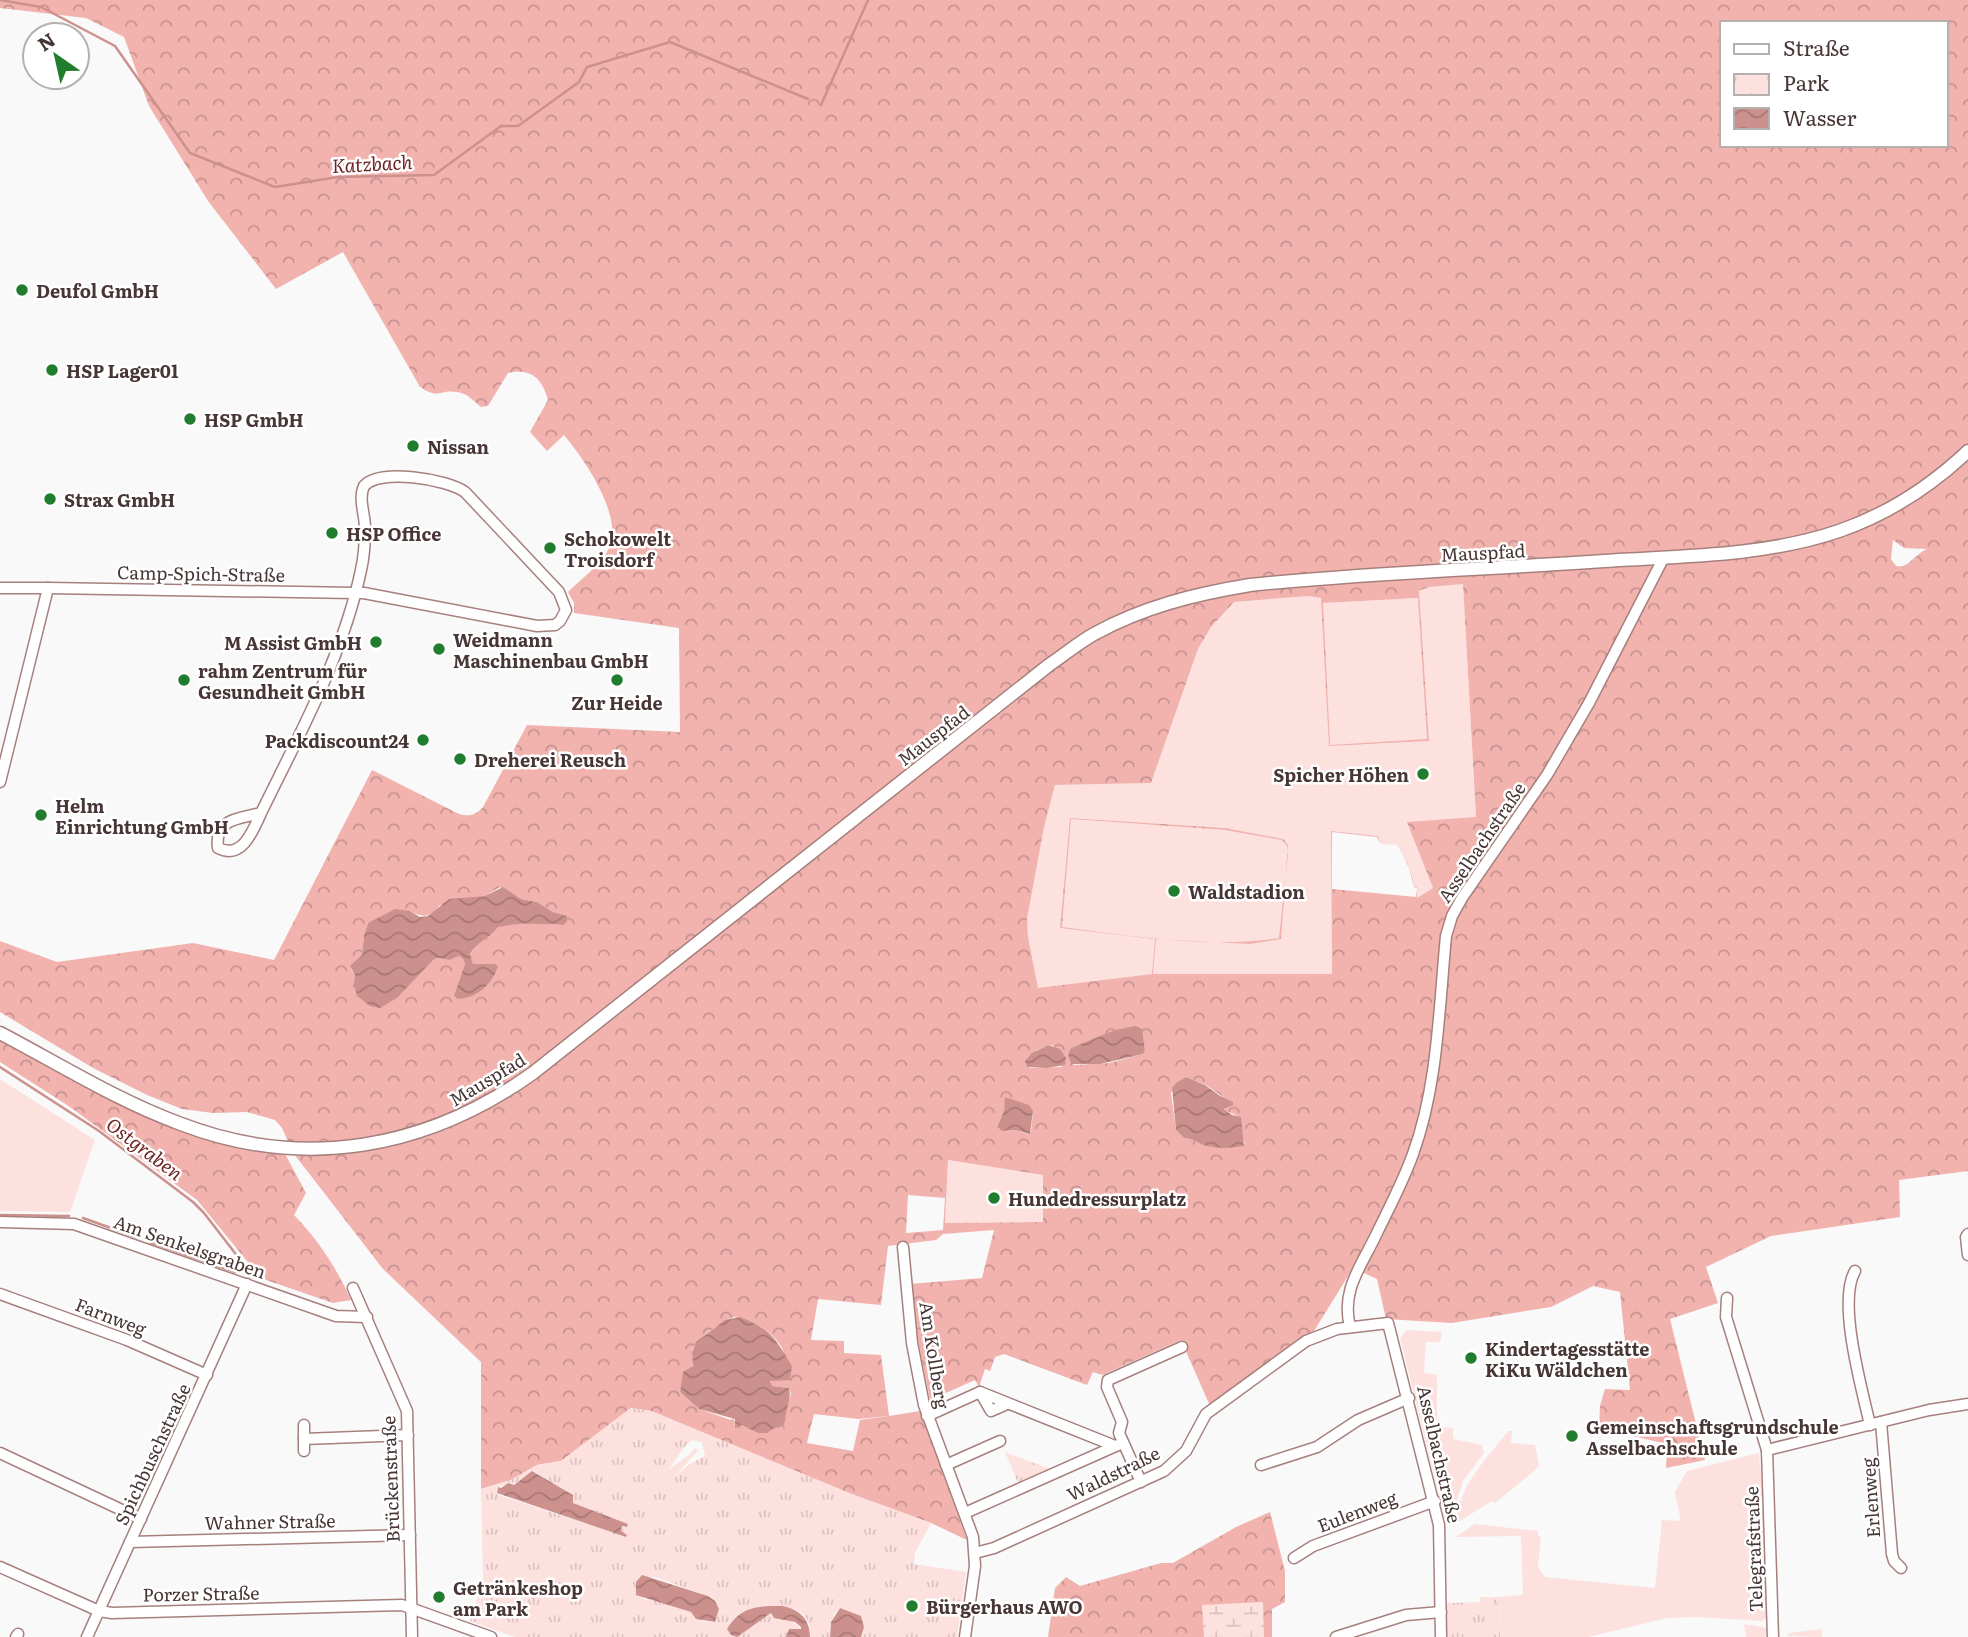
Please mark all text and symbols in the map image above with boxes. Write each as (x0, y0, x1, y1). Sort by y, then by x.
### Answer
north arrow (21, 21, 91, 91)
legend (1720, 21, 1947, 147)
text: N (31, 25, 60, 57)
text: Straße (1783, 31, 1850, 62)
text: Park (1783, 66, 1829, 97)
text: Wasser (1783, 101, 1856, 132)
water label: Katzbach (331, 147, 413, 179)
place label: Deufol GmbH (36, 277, 159, 304)
marker: Deufol GmbH (14, 282, 30, 298)
place label: HSP Lager01 (66, 357, 179, 384)
marker: HSP Lager01 (44, 362, 60, 378)
place label: HSP GmbH (204, 406, 304, 433)
marker: HSP GmbH (182, 411, 198, 427)
place label: Nissan (427, 433, 489, 460)
marker: Nissan (405, 438, 421, 454)
place label: Strax GmbH (64, 486, 175, 513)
marker: Strax GmbH (42, 491, 58, 507)
place label: HSP Office (346, 520, 441, 547)
marker: HSP Office (324, 525, 340, 541)
place label: Schokowelt Troisdorf (564, 525, 671, 573)
street label: Mauspfad (1440, 536, 1526, 568)
marker: Schokowelt Troisdorf (542, 540, 558, 556)
street label: Camp-Spich-Straße (117, 558, 285, 588)
place label: Weidmann Maschinenbau GmbH (453, 626, 649, 674)
place label: M Assist GmbH (224, 629, 362, 656)
marker: M Assist GmbH (368, 634, 384, 650)
marker: Weidmann Maschinenbau GmbH (431, 641, 447, 657)
place label: rahm Zentrum für Gesundheit GmbH (198, 657, 367, 705)
marker: rahm Zentrum für Gesundheit GmbH (176, 672, 192, 688)
marker: Zur Heide (609, 672, 625, 688)
place label: Zur Heide (571, 689, 663, 716)
street label: Mauspfad (891, 698, 975, 772)
place label: Packdiscount24 (265, 727, 409, 754)
marker: Packdiscount24 (415, 732, 431, 748)
place label: Dreherei Reusch (474, 746, 626, 773)
marker: Dreherei Reusch (452, 751, 468, 767)
place label: Spicher Höhen (1273, 761, 1409, 788)
marker: Spicher Höhen (1415, 766, 1431, 782)
street label: Asselbachstraße (1431, 776, 1531, 908)
place label: Helm Einrichtung GmbH (55, 792, 229, 840)
marker: Helm Einrichtung GmbH (33, 807, 49, 823)
place label: Waldstadion (1188, 878, 1305, 905)
marker: Waldstadion (1166, 883, 1182, 899)
street label: Mauspfad (444, 1046, 530, 1112)
water label: Ostgraben (101, 1110, 190, 1186)
place label: Hundedressurplatz (1008, 1185, 1186, 1212)
marker: Hundedressurplatz (986, 1190, 1002, 1206)
street label: Am Senkelsgraben (110, 1207, 270, 1285)
street label: Farnweg (72, 1290, 151, 1342)
street label: Am Kollberg (913, 1299, 957, 1411)
place label: Kindertagesstätte KiKu Wäldchen (1485, 1335, 1649, 1383)
marker: Kindertagesstätte KiKu Wäldchen (1463, 1350, 1479, 1366)
street label: Spichbuschstraße (107, 1379, 197, 1529)
street label: Asselbachstraße (1411, 1383, 1469, 1525)
place label: Gemeinschaftsgrundschule Asselbachschule (1586, 1413, 1839, 1461)
street label: Brückenstraße (374, 1415, 406, 1543)
marker: Gemeinschaftsgrundschule Asselbachschule (1564, 1428, 1580, 1444)
street label: Waldstraße (1062, 1439, 1164, 1507)
street label: Erlenweg (1854, 1456, 1886, 1539)
street label: Eulenweg (1313, 1483, 1402, 1539)
street label: Telegrafstraße (1737, 1486, 1769, 1612)
street label: Wahner Straße (204, 1506, 336, 1536)
place label: Getränkeshop am Park (453, 1574, 583, 1622)
street label: Porzer Straße (142, 1578, 260, 1608)
marker: Getränkeshop am Park (431, 1589, 447, 1605)
place label: Bürgerhaus AWO (926, 1593, 1083, 1620)
marker: Bürgerhaus AWO (904, 1598, 920, 1614)

